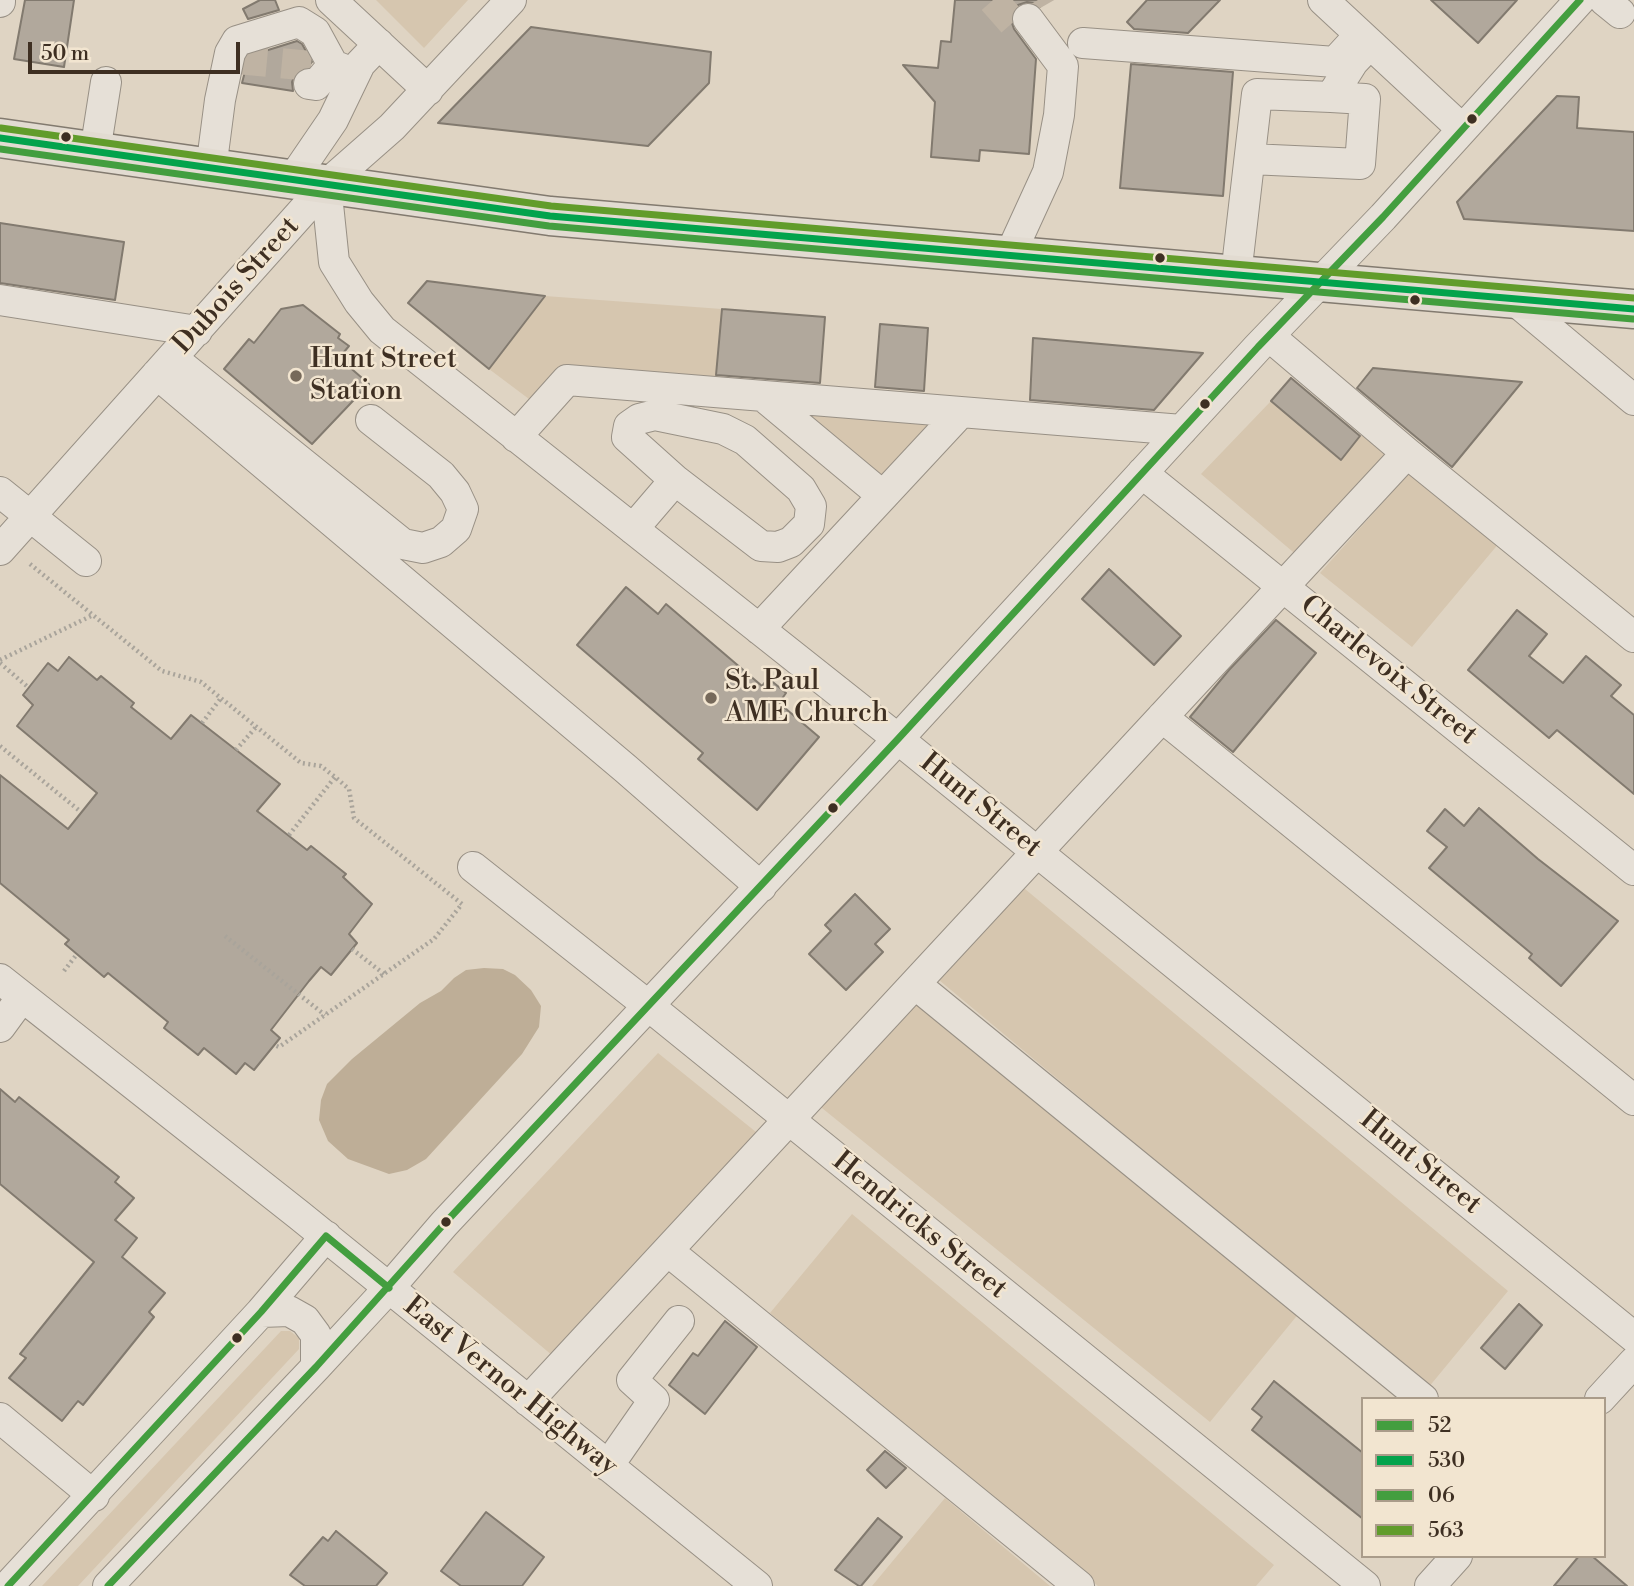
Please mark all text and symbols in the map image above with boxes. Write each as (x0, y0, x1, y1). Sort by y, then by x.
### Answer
scale bar (32, 28, 243, 72)
text: 50 m (41, 41, 89, 67)
unlabelled marker (1465, 112, 1479, 126)
unlabelled marker (59, 130, 73, 144)
street label: Dubois Street (167, 211, 307, 361)
unlabelled marker (1153, 251, 1167, 265)
unlabelled marker (1408, 293, 1422, 307)
place label: Hunt Street Station (310, 343, 457, 409)
marker: Hunt Street Station (288, 368, 304, 384)
unlabelled marker (1198, 397, 1212, 411)
street label: Charlevoix Street (1293, 589, 1483, 753)
place label: St. Paul AME Church (725, 665, 888, 731)
marker: St. Paul AME Church (703, 690, 719, 706)
street label: Hunt Street (912, 747, 1048, 865)
unlabelled marker (826, 801, 840, 815)
street label: Hunt Street (1352, 1104, 1488, 1222)
street label: Hendricks Street (825, 1145, 1013, 1307)
unlabelled marker (439, 1215, 453, 1229)
street label: East Vernor Highway (396, 1290, 624, 1484)
unlabelled marker (230, 1331, 244, 1345)
legend (1361, 1397, 1606, 1558)
text: 52 (1428, 1413, 1452, 1439)
text: 530 (1428, 1448, 1465, 1474)
text: 06 (1428, 1483, 1455, 1509)
text: 563 (1428, 1518, 1464, 1544)

